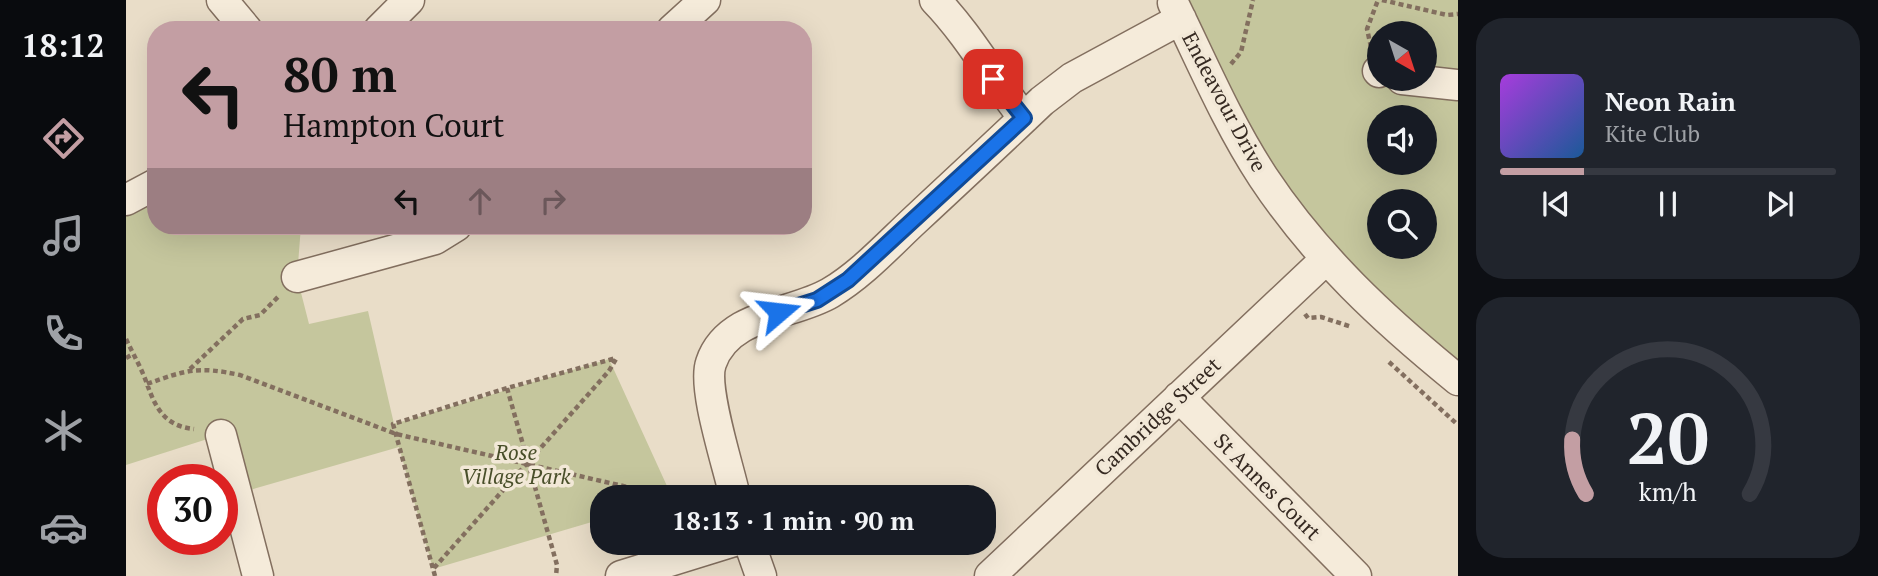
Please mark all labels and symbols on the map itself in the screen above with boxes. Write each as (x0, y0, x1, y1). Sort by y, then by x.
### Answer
north arrow (1367, 21, 1437, 91)
street label: Endeavour Drive (1176, 27, 1274, 176)
pin (963, 49, 1023, 109)
position arrow (742, 275, 816, 349)
street label: Cambridge Street (1088, 350, 1226, 482)
street label: St Annes Court (1208, 427, 1327, 546)
park label: Rose Village Park (461, 438, 571, 490)
speed limit sign: 30 (147, 464, 238, 555)

